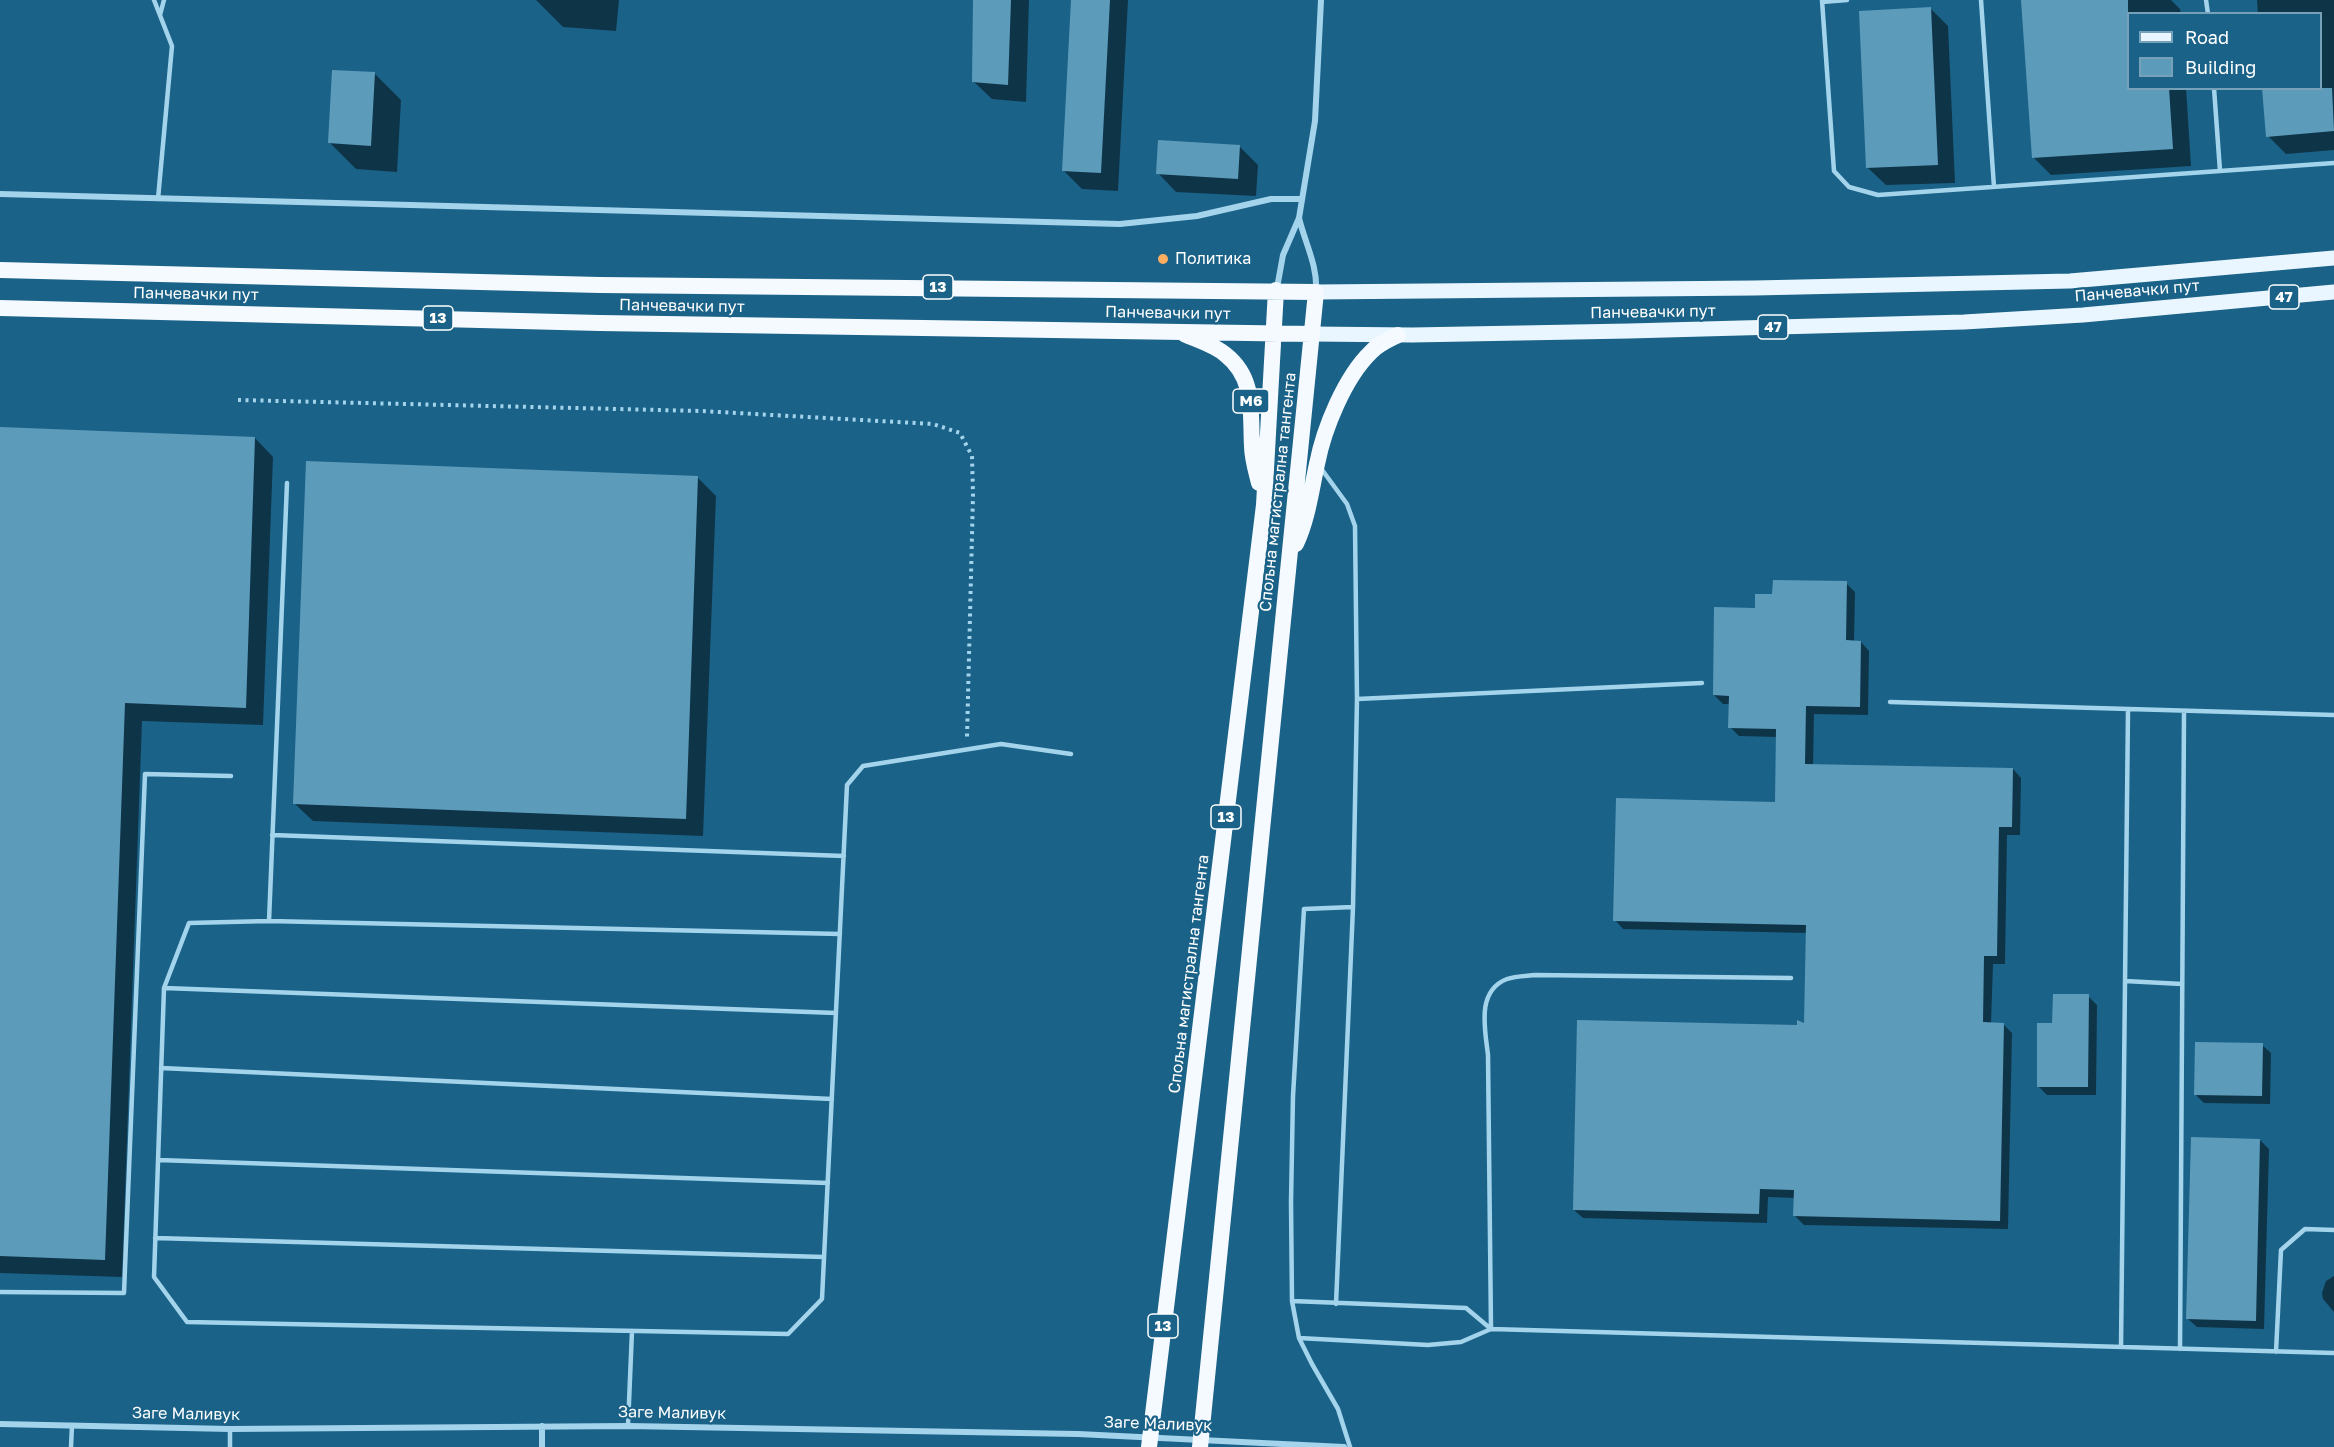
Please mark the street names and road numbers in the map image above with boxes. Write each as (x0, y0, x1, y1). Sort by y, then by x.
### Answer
road number: 13 (923, 275, 953, 299)
street label: Панчевачки пут (2074, 276, 2200, 306)
street label: Панчевачки пут (133, 283, 259, 305)
road number: 47 (2269, 285, 2299, 309)
street label: Панчевачки пут (619, 295, 745, 317)
street label: Панчевачки пут (1590, 301, 1716, 323)
street label: Панчевачки пут (1105, 302, 1231, 324)
road number: 13 (423, 306, 453, 330)
road number: 47 (1758, 315, 1788, 339)
street label: Спољна магистрална тангента (1256, 371, 1300, 613)
road number: M6 (1233, 389, 1269, 413)
road number: 13 (1211, 805, 1241, 829)
street label: Спољна магистрална тангента (1165, 853, 1213, 1095)
road number: 13 (1148, 1314, 1178, 1338)
street label: Заге Маливук (618, 1402, 726, 1424)
street label: Заге Маливук (132, 1403, 240, 1425)
street label: Заге Маливук (1103, 1413, 1213, 1435)

